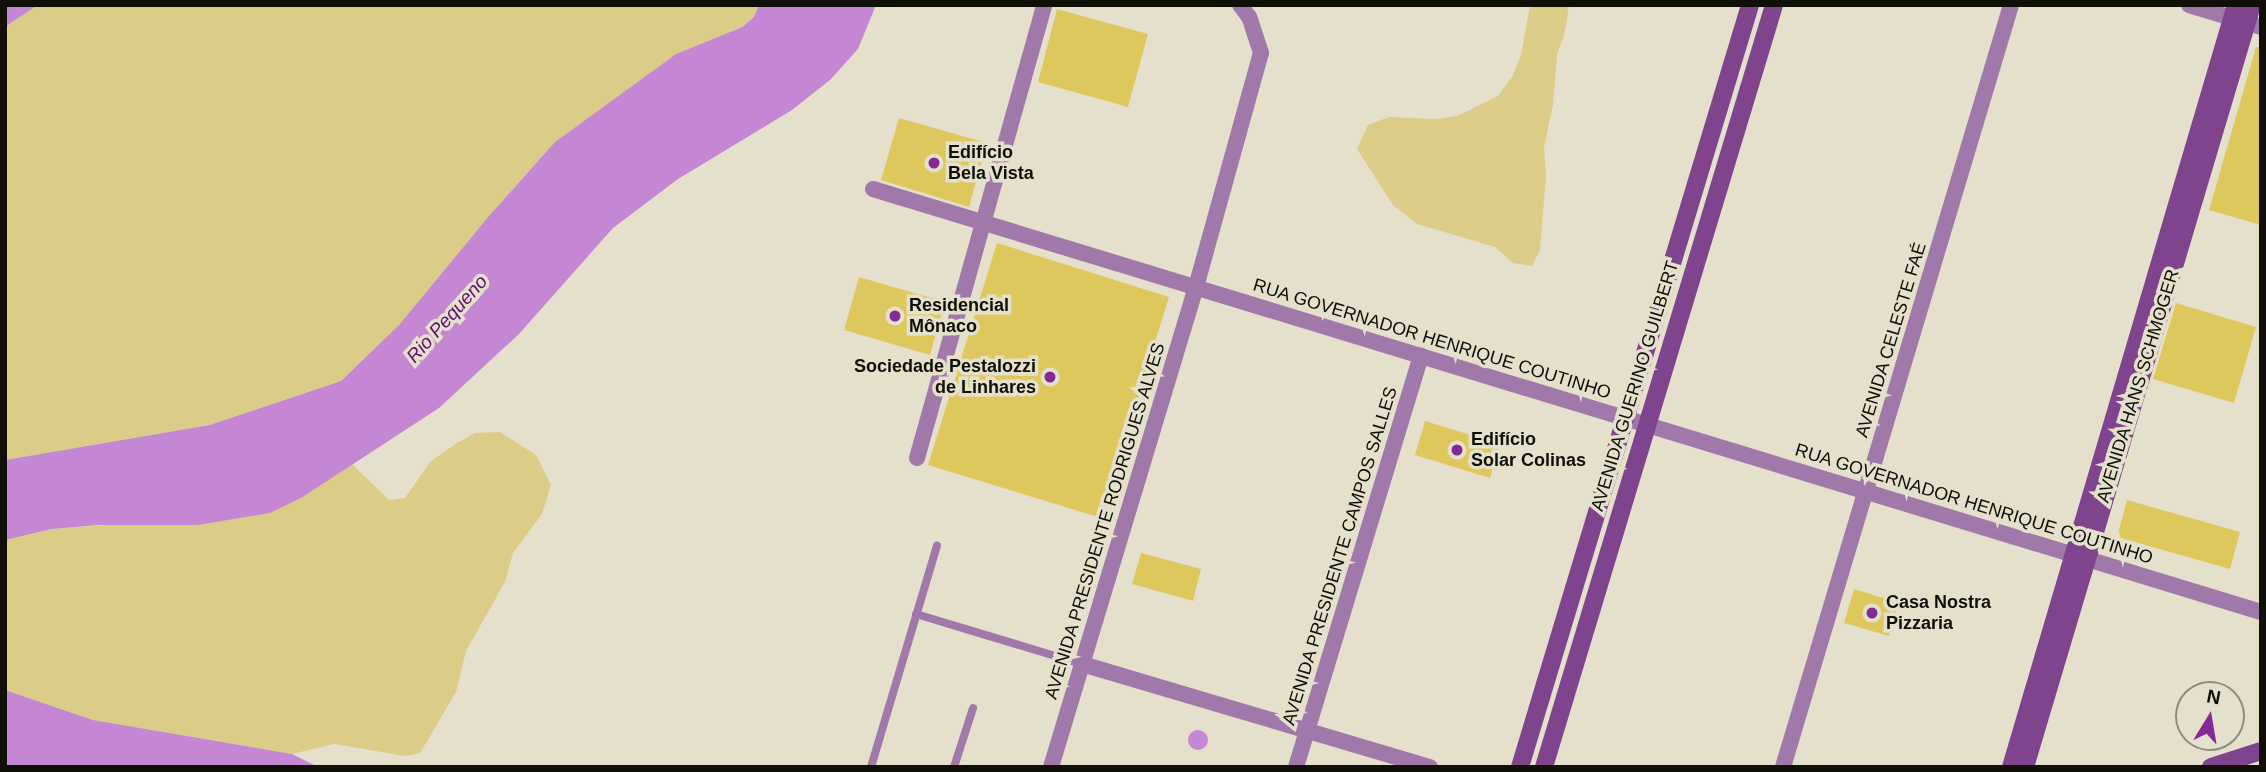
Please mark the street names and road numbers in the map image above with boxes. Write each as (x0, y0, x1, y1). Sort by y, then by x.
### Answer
street label: AVENIDA CELESTE FAÉ (1851, 239, 1931, 441)
street label: AVENIDA GUERINO GUILBERT (1586, 258, 1684, 514)
street label: AVENIDA HANS SCHMOGER (2092, 266, 2184, 506)
street label: RUA GOVERNADOR HENRIQUE COUTINHO (1250, 274, 1614, 404)
street label: AVENIDA PRESIDENTE RODRIGUES ALVES (1040, 339, 1170, 703)
street label: AVENIDA PRESIDENTE CAMPOS SALLES (1278, 384, 1402, 728)
street label: RUA GOVERNADOR HENRIQUE COUTINHO (1792, 439, 2156, 569)

